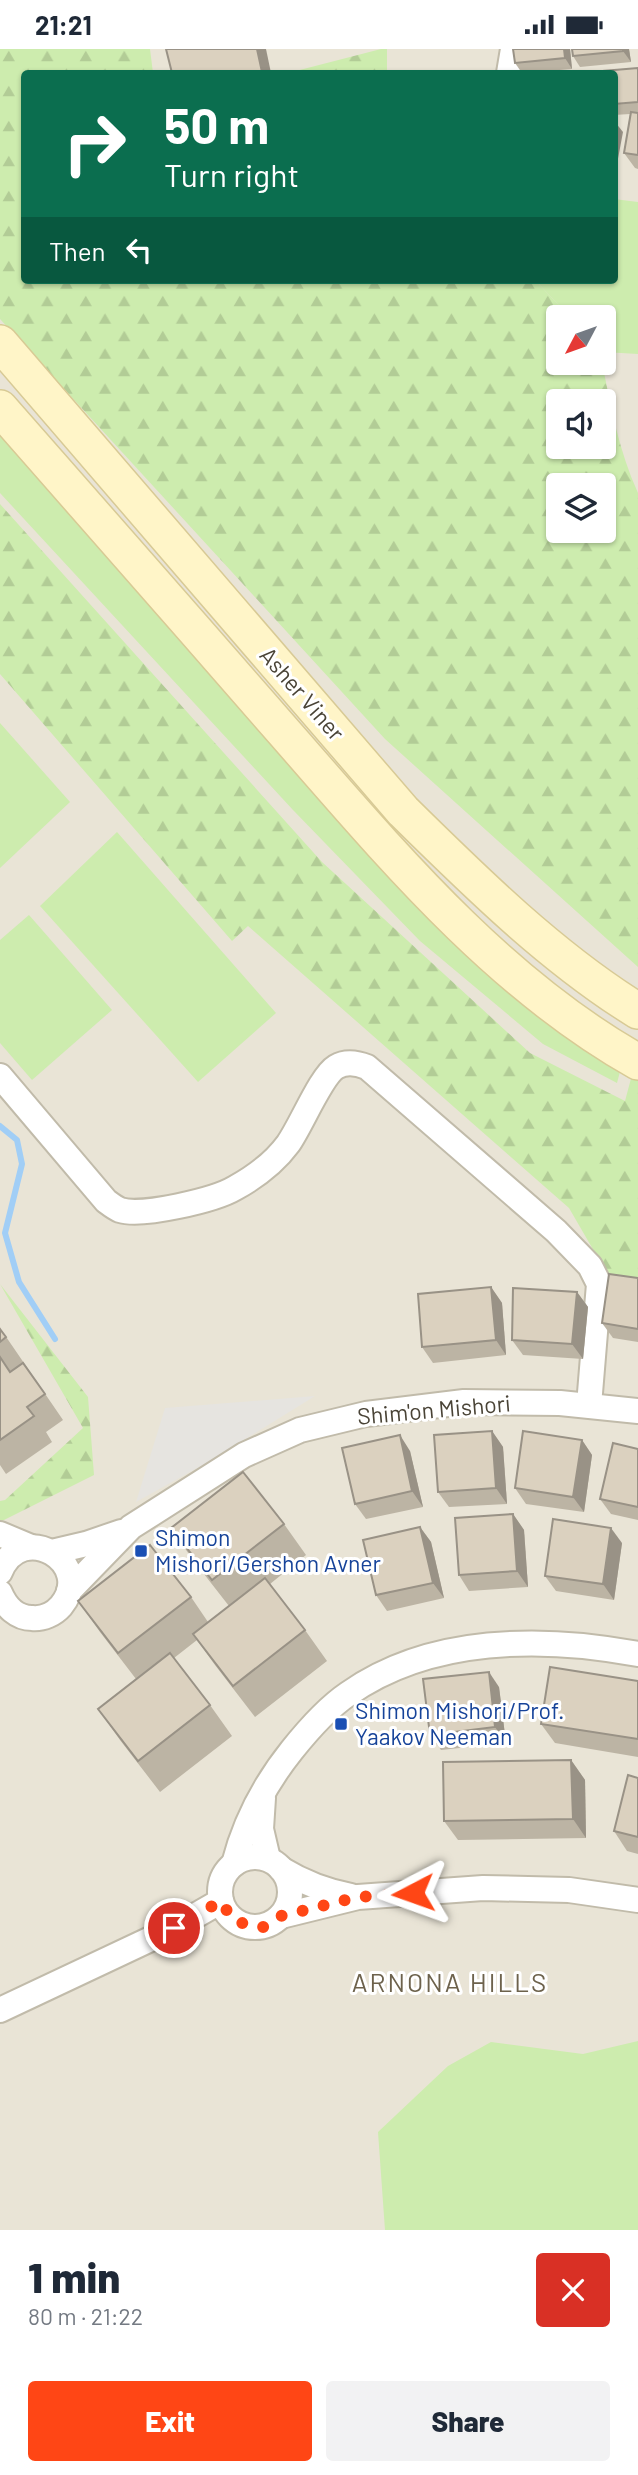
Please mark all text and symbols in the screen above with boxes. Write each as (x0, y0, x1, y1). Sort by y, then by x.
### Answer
text: 21:21 (35, 9, 92, 40)
text: 50 m (164, 95, 269, 154)
icon: right (49, 98, 140, 189)
text: Turn right (164, 155, 299, 193)
icon: left (120, 231, 158, 269)
text: Then (49, 235, 106, 266)
north arrow (546, 305, 616, 375)
map controls (546, 305, 616, 543)
button: sound (546, 389, 616, 459)
button: layers (546, 473, 616, 543)
street label: Asher Viner (255, 641, 351, 746)
street label: Shim'on Mishori (356, 1388, 512, 1430)
place label: Shimon Mishori/Gershon Avner (155, 1523, 382, 1577)
marker: Shimon Mishori/Gershon Avner (133, 1543, 149, 1559)
place label: Shimon Mishori/Prof. Yaakov Neeman (355, 1696, 564, 1750)
marker: Shimon Mishori/Prof. Yaakov Neeman (333, 1716, 349, 1732)
position arrow (376, 1856, 450, 1930)
pin (144, 1898, 204, 1958)
icon: arrive (155, 1909, 193, 1947)
district label: ARNONA HILLS (352, 1966, 548, 1997)
text: 1 min (28, 2251, 120, 2301)
button: close (536, 2253, 610, 2327)
text: 80 m · 21:22 (28, 2302, 143, 2330)
button: Exit (28, 2381, 312, 2461)
button: Share (326, 2381, 610, 2461)

